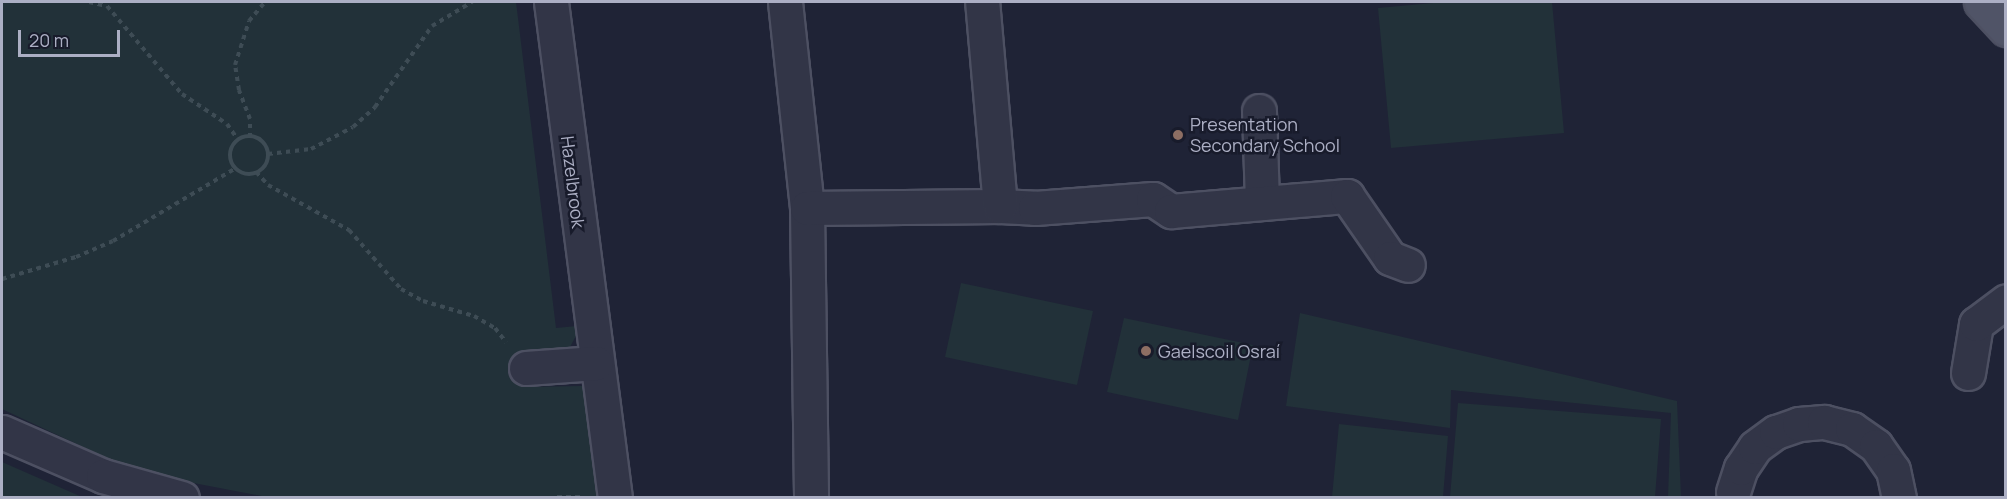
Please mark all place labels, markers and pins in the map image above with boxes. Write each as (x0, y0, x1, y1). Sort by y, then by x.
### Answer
place label: Presentation Secondary School (1190, 114, 1340, 156)
marker: Presentation Secondary School (1171, 128, 1185, 142)
place label: Gaelscoil Osraí (1158, 340, 1280, 362)
marker: Gaelscoil Osraí (1139, 344, 1153, 358)

